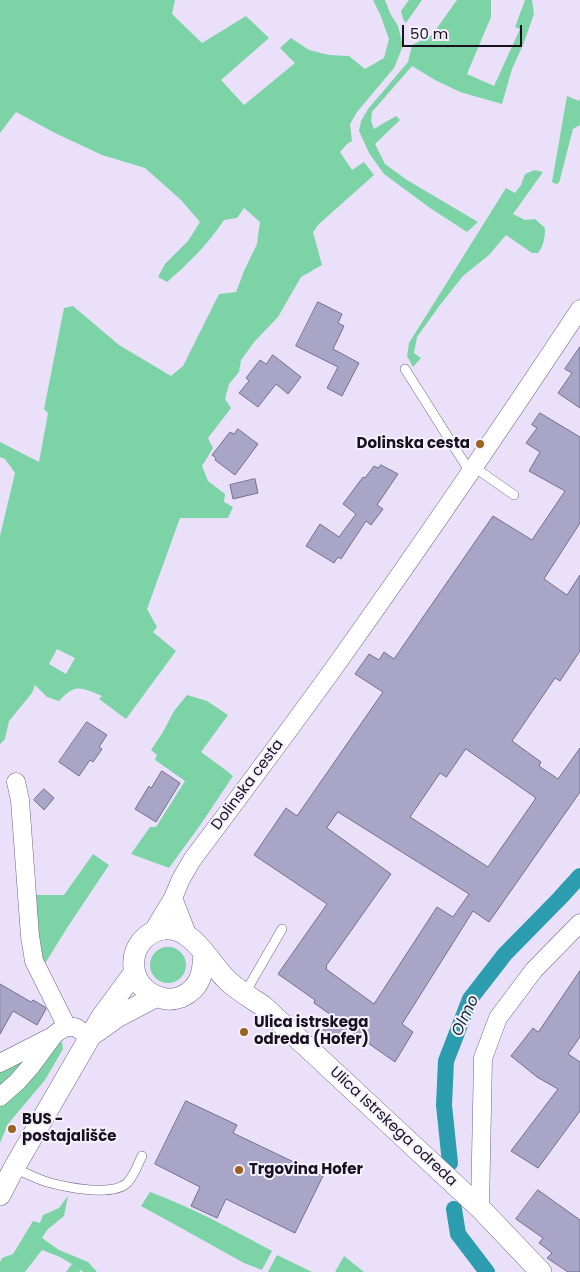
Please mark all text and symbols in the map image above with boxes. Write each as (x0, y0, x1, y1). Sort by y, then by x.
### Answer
scale bar (405, 15, 525, 47)
text: 50 m (410, 23, 448, 44)
place label: Dolinska cesta (357, 435, 470, 453)
marker: Dolinska cesta (474, 438, 486, 450)
street label: Dolinska cesta (208, 736, 288, 834)
water label: Olmo (448, 992, 484, 1040)
place label: Ulica istrskega odreda (Hofer) (254, 1014, 369, 1049)
marker: Ulica istrskega odreda (Hofer) (238, 1026, 250, 1038)
street label: Ulica Istrskega odreda (326, 1063, 460, 1191)
place label: BUS - postajališče (22, 1111, 117, 1146)
marker: BUS - postajališče (6, 1123, 18, 1135)
place label: Trgovina Hofer (249, 1161, 363, 1179)
marker: Trgovina Hofer (233, 1164, 245, 1176)

